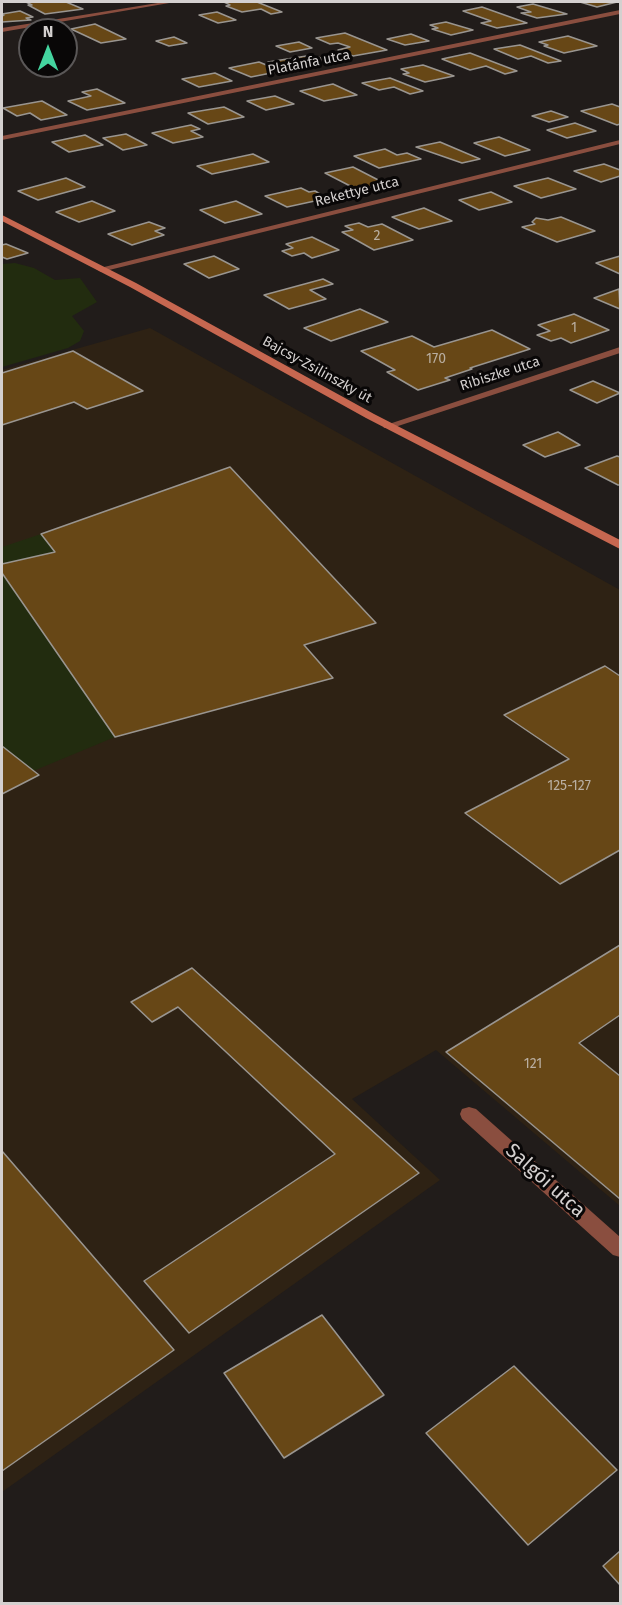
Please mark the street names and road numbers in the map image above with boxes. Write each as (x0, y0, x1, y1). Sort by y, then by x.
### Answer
street label: Platánfa utca (267, 47, 351, 79)
street label: Rekettye utca (313, 173, 401, 211)
street label: Bajcsy-Zsilinszky út (259, 333, 375, 407)
street label: Ribiszke utca (458, 353, 542, 395)
street label: Salgói utca (500, 1139, 590, 1223)

